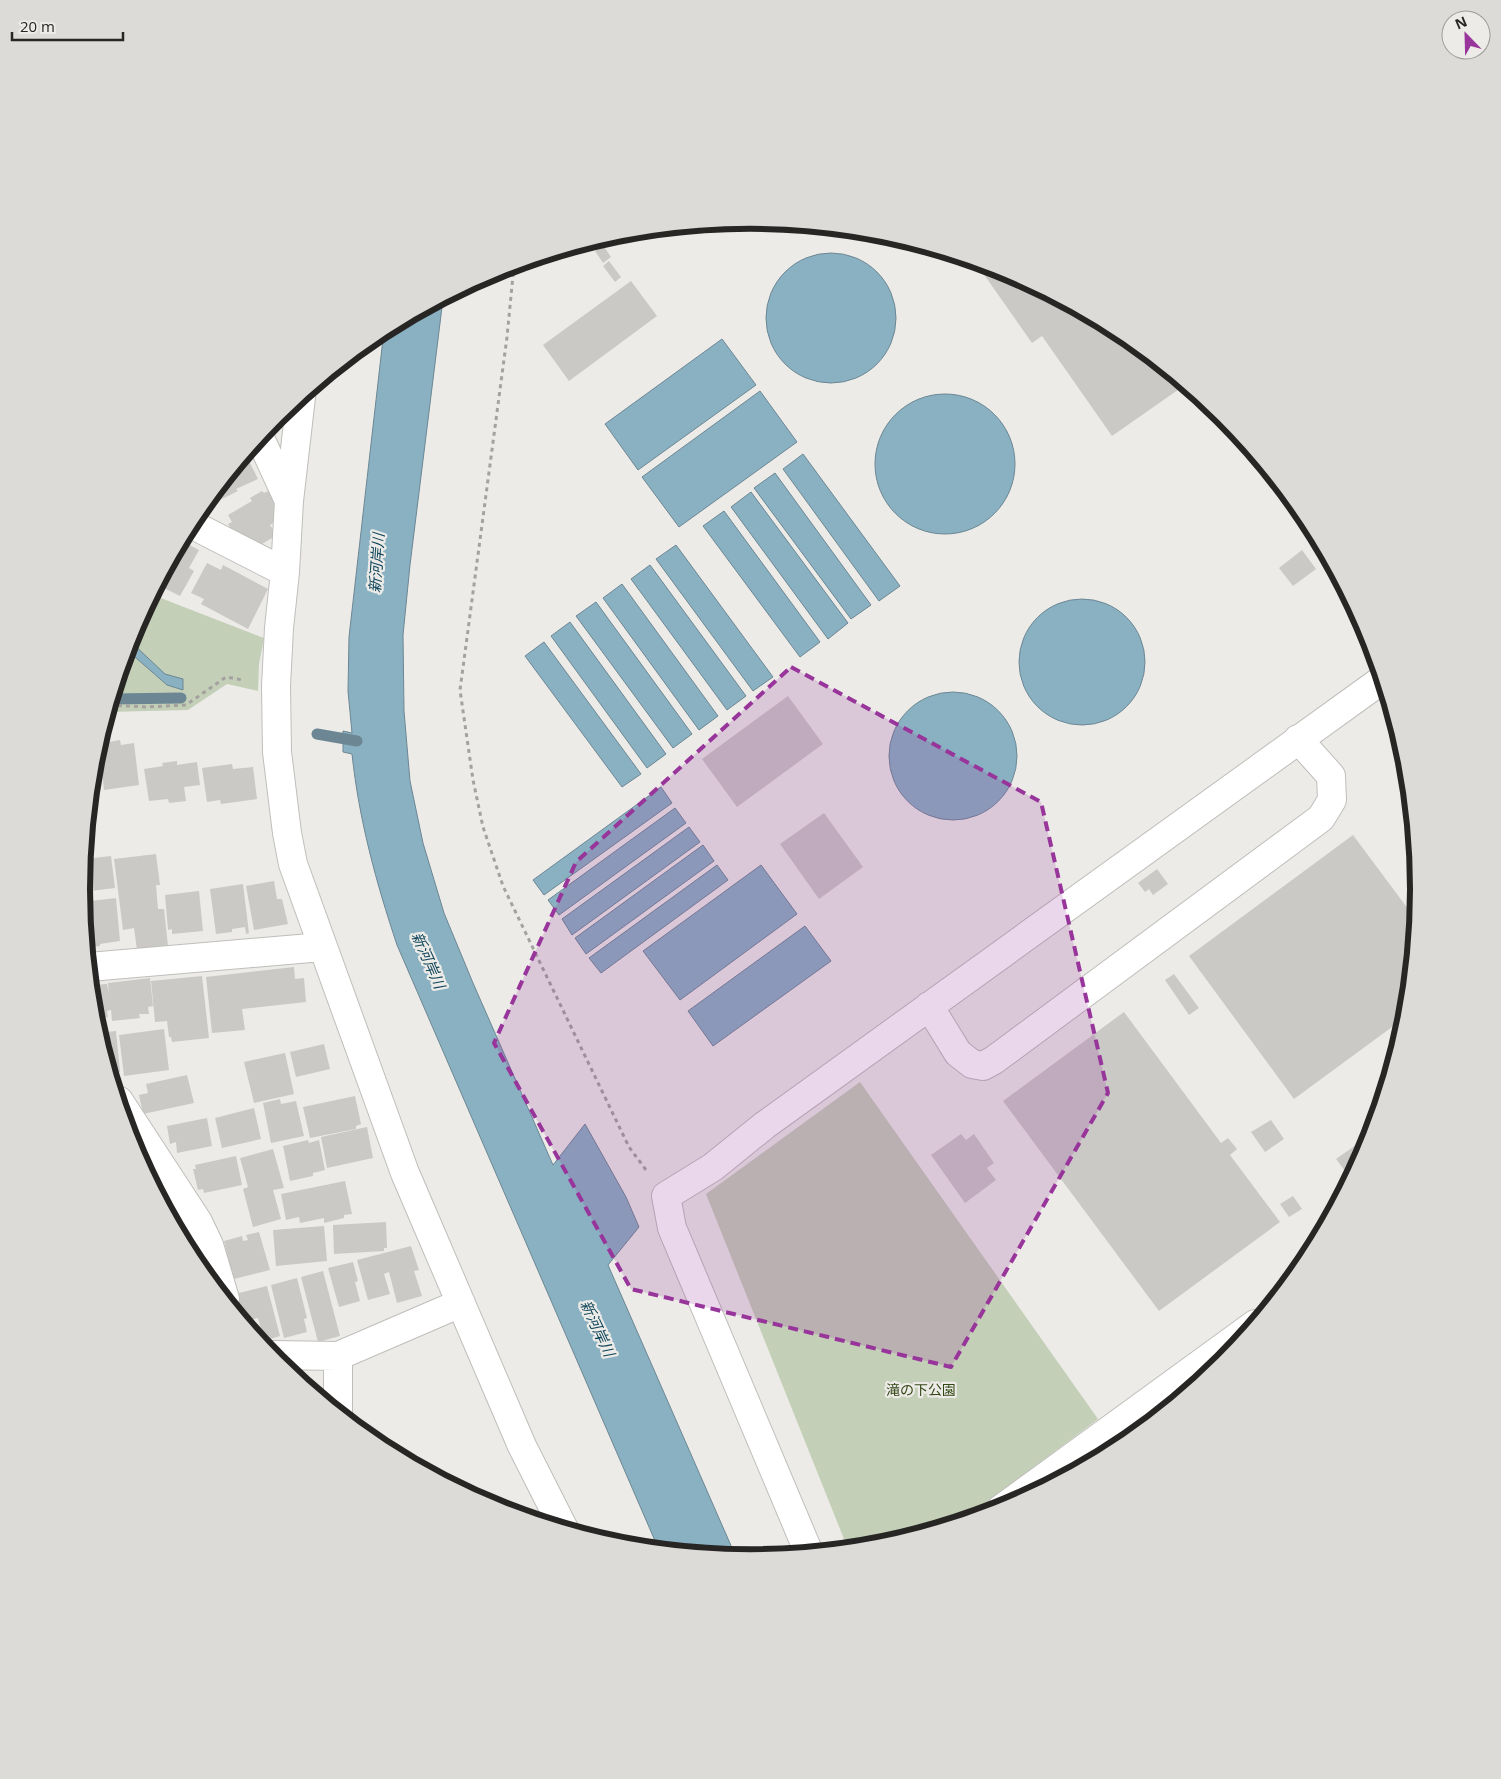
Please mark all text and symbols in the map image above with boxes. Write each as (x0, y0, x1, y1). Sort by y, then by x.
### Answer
scale bar (12, 10, 124, 42)
north arrow (1441, 10, 1491, 60)
text: N (1452, 12, 1470, 34)
text: 20 m (20, 16, 55, 36)
water label: 新河岸川 (364, 530, 388, 594)
water label: 新河岸川 (408, 929, 451, 993)
water label: 新河岸川 (576, 1297, 621, 1361)
park label: 滝の下公園 (886, 1380, 956, 1399)

